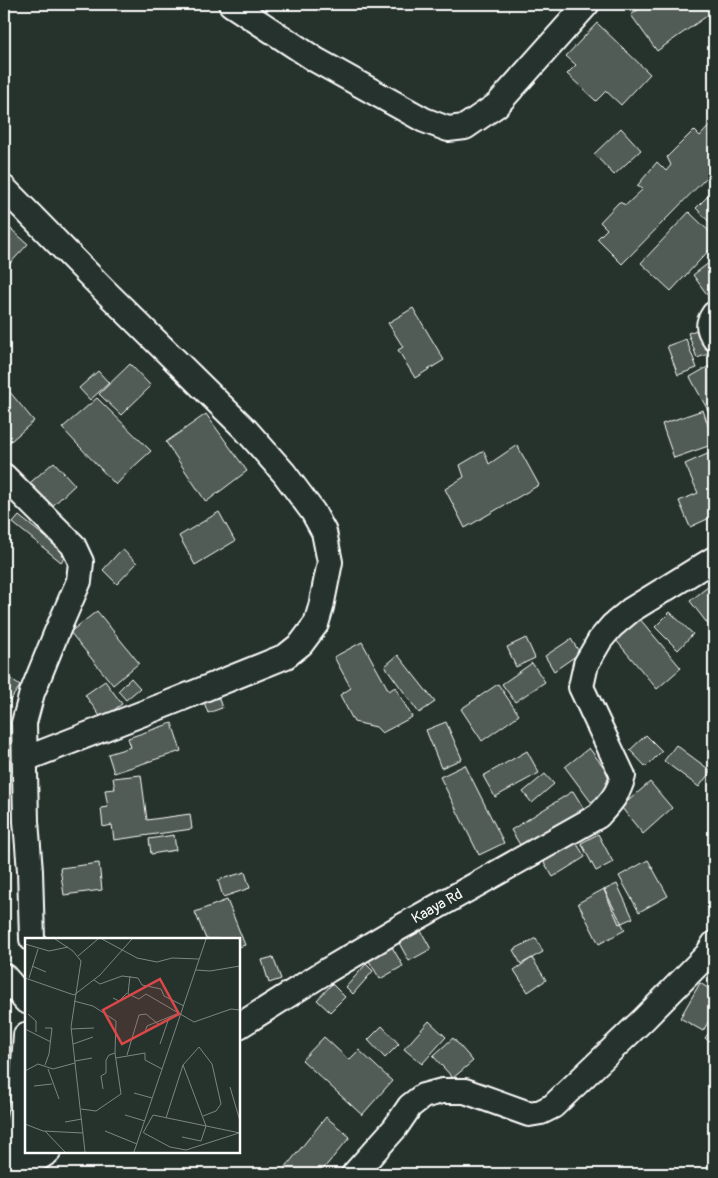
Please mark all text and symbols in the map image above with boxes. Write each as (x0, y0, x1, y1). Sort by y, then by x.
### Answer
street label: Kaaya Rd (408, 885, 466, 928)
inset map (25, 938, 240, 1153)

